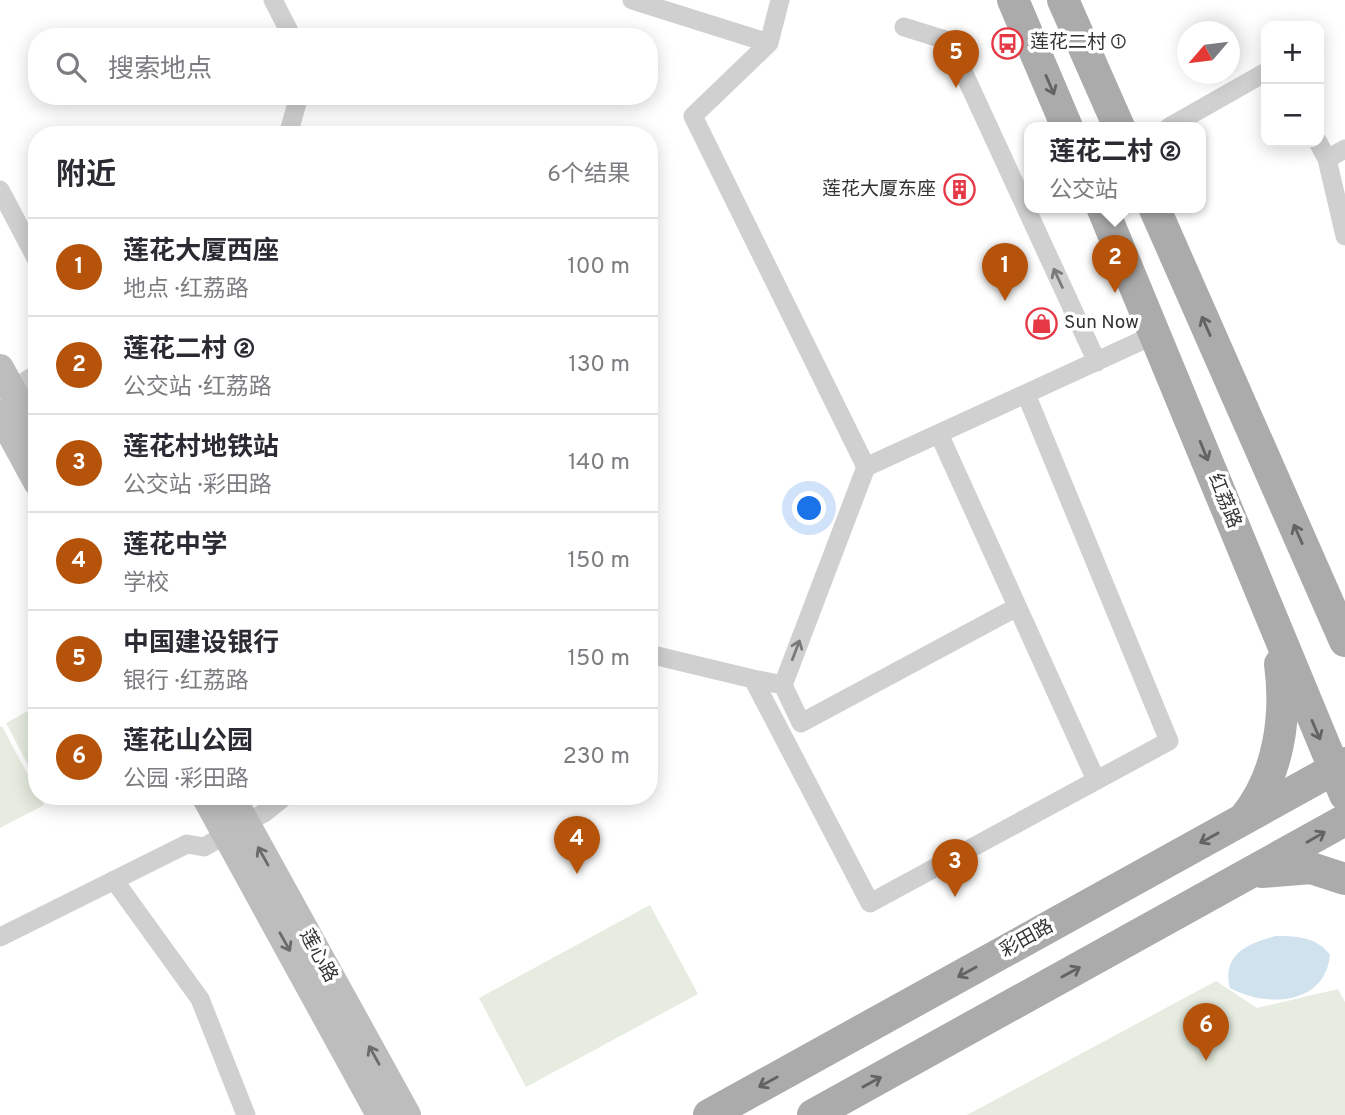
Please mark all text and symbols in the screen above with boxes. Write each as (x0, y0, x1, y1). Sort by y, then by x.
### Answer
north arrow (1177, 21, 1240, 84)
map controls (1261, 21, 1324, 147)
button: + (1261, 21, 1324, 84)
bus stop icon: 莲花二村 ① (990, 26, 1024, 60)
search box (28, 28, 658, 105)
pin: 5 (933, 30, 979, 88)
place label: 莲花二村 ① (1030, 31, 1126, 55)
icon: search (52, 48, 90, 86)
text: 搜索地点 (108, 54, 212, 87)
one-way arrow (1044, 74, 1057, 96)
button: − (1261, 84, 1324, 147)
popup (1024, 122, 1206, 213)
text: 莲花二村 ② (1049, 137, 1181, 170)
text: 附近 (56, 158, 116, 195)
text: 6个结果 (547, 161, 630, 190)
building icon: 莲花大厦东座 (942, 173, 976, 207)
text: 公交站 (1049, 177, 1118, 206)
place label: 莲花大厦东座 (822, 178, 936, 202)
pin: 2 (1092, 235, 1138, 293)
text: 莲花大厦西座 (123, 236, 279, 269)
pin: 1 (982, 243, 1028, 301)
text: 1 (74, 253, 84, 282)
text: 100 m (567, 253, 630, 282)
one-way arrow (1051, 267, 1064, 289)
text: 地点 · 红荔路 (123, 276, 249, 305)
shop icon: Sun Now (1024, 306, 1058, 340)
place label: Sun Now (1064, 311, 1139, 335)
one-way arrow (1199, 315, 1212, 337)
text: 莲花二村 ② (123, 334, 255, 367)
text: 2 (72, 351, 86, 380)
text: 130 m (568, 351, 630, 380)
text: 公交站 · 红荔路 (123, 374, 272, 403)
text: 莲花村地铁站 (123, 432, 279, 465)
one-way arrow (1198, 439, 1211, 461)
text: 3 (72, 449, 86, 478)
text: 140 m (568, 449, 630, 478)
street label: 红荔路 (1202, 470, 1246, 532)
text: 公交站 · 彩田路 (123, 472, 272, 501)
your location (792, 491, 826, 525)
one-way arrow (1291, 524, 1304, 545)
text: 莲花中学 (123, 530, 227, 563)
text: 4 (72, 547, 86, 576)
text: 150 m (568, 547, 630, 576)
text: 学校 (123, 570, 169, 599)
text: 中国建设银行 (123, 628, 279, 661)
one-way arrow (791, 639, 804, 661)
text: 5 (72, 645, 86, 674)
text: 150 m (568, 645, 630, 674)
text: 银行 · 红荔路 (123, 668, 249, 697)
one-way arrow (1310, 719, 1323, 740)
text: 莲花山公园 (123, 726, 253, 759)
text: 6 (72, 743, 86, 772)
text: 230 m (563, 743, 630, 772)
text: 公园 · 彩田路 (123, 766, 249, 795)
pin: 4 (554, 816, 600, 874)
one-way arrow (1305, 830, 1325, 844)
one-way arrow (1199, 832, 1220, 846)
pin: 3 (932, 839, 978, 897)
one-way arrow (256, 847, 270, 867)
street label: 彩田路 (996, 915, 1058, 963)
street label: 莲心路 (294, 925, 342, 987)
one-way arrow (278, 931, 292, 952)
one-way arrow (1061, 965, 1081, 979)
one-way arrow (957, 966, 978, 979)
pin: 6 (1183, 1003, 1229, 1061)
one-way arrow (367, 1046, 381, 1066)
one-way arrow (862, 1075, 882, 1089)
one-way arrow (758, 1076, 779, 1089)

